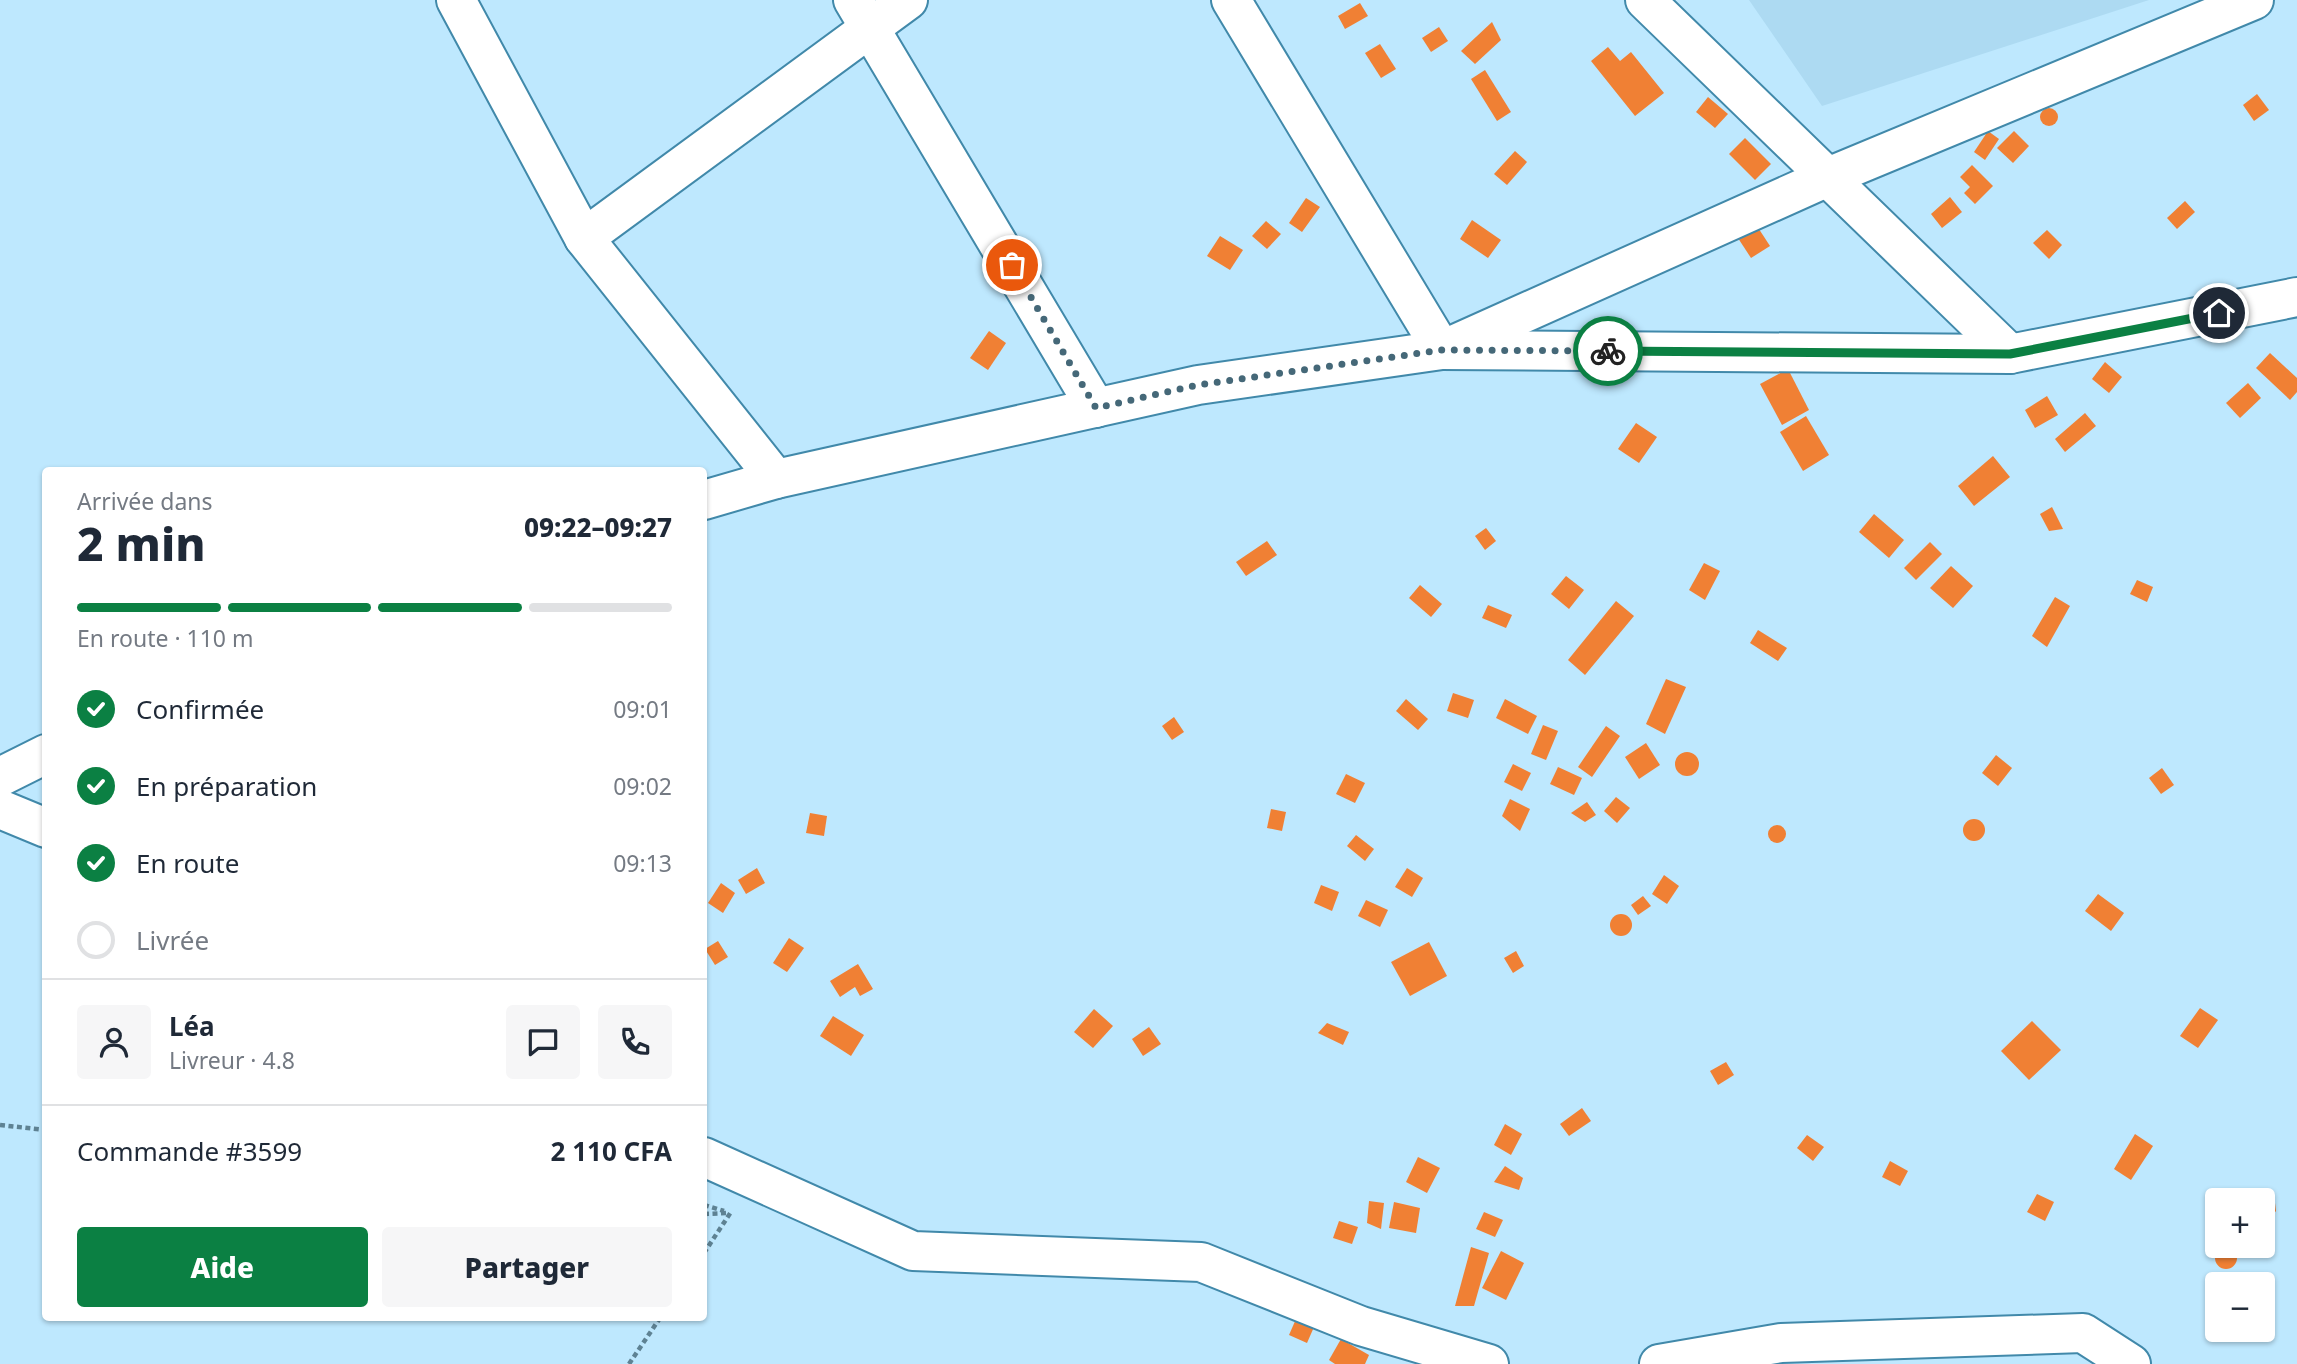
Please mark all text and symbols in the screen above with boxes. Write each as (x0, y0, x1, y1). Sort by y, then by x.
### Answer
pin (982, 235, 1042, 295)
icon: bag (993, 246, 1031, 284)
pin (2189, 283, 2249, 343)
icon: home (2200, 294, 2238, 332)
courier (1573, 316, 1643, 386)
icon: bike (1589, 332, 1627, 370)
text: Arrivée dans (77, 485, 213, 517)
text: 09:22–09:27 (524, 509, 672, 545)
text: 2 min (77, 512, 206, 574)
text: En route · 110 m (77, 622, 254, 654)
icon: check (77, 690, 115, 728)
text: Confirmée (136, 691, 264, 727)
text: 09:01 (613, 693, 672, 725)
icon: check (77, 767, 115, 805)
text: En préparation (136, 768, 317, 804)
text: 09:02 (613, 770, 672, 802)
icon: check (77, 844, 115, 882)
text: En route (136, 845, 239, 881)
text: 09:13 (613, 847, 672, 879)
text: Livrée (136, 922, 209, 958)
button: person (77, 1005, 151, 1079)
button: chat (506, 1005, 580, 1079)
button: phone (598, 1005, 672, 1079)
text: Léa (169, 1008, 215, 1044)
text: Livreur · 4.8 (169, 1044, 295, 1076)
text: Commande #3599 (77, 1133, 302, 1169)
text: 2 110 CFA (551, 1133, 672, 1169)
map controls (2205, 1188, 2275, 1342)
button: + (2205, 1188, 2275, 1258)
button: Aide (77, 1227, 368, 1307)
button: Partager (382, 1227, 672, 1307)
button: − (2205, 1272, 2275, 1342)

